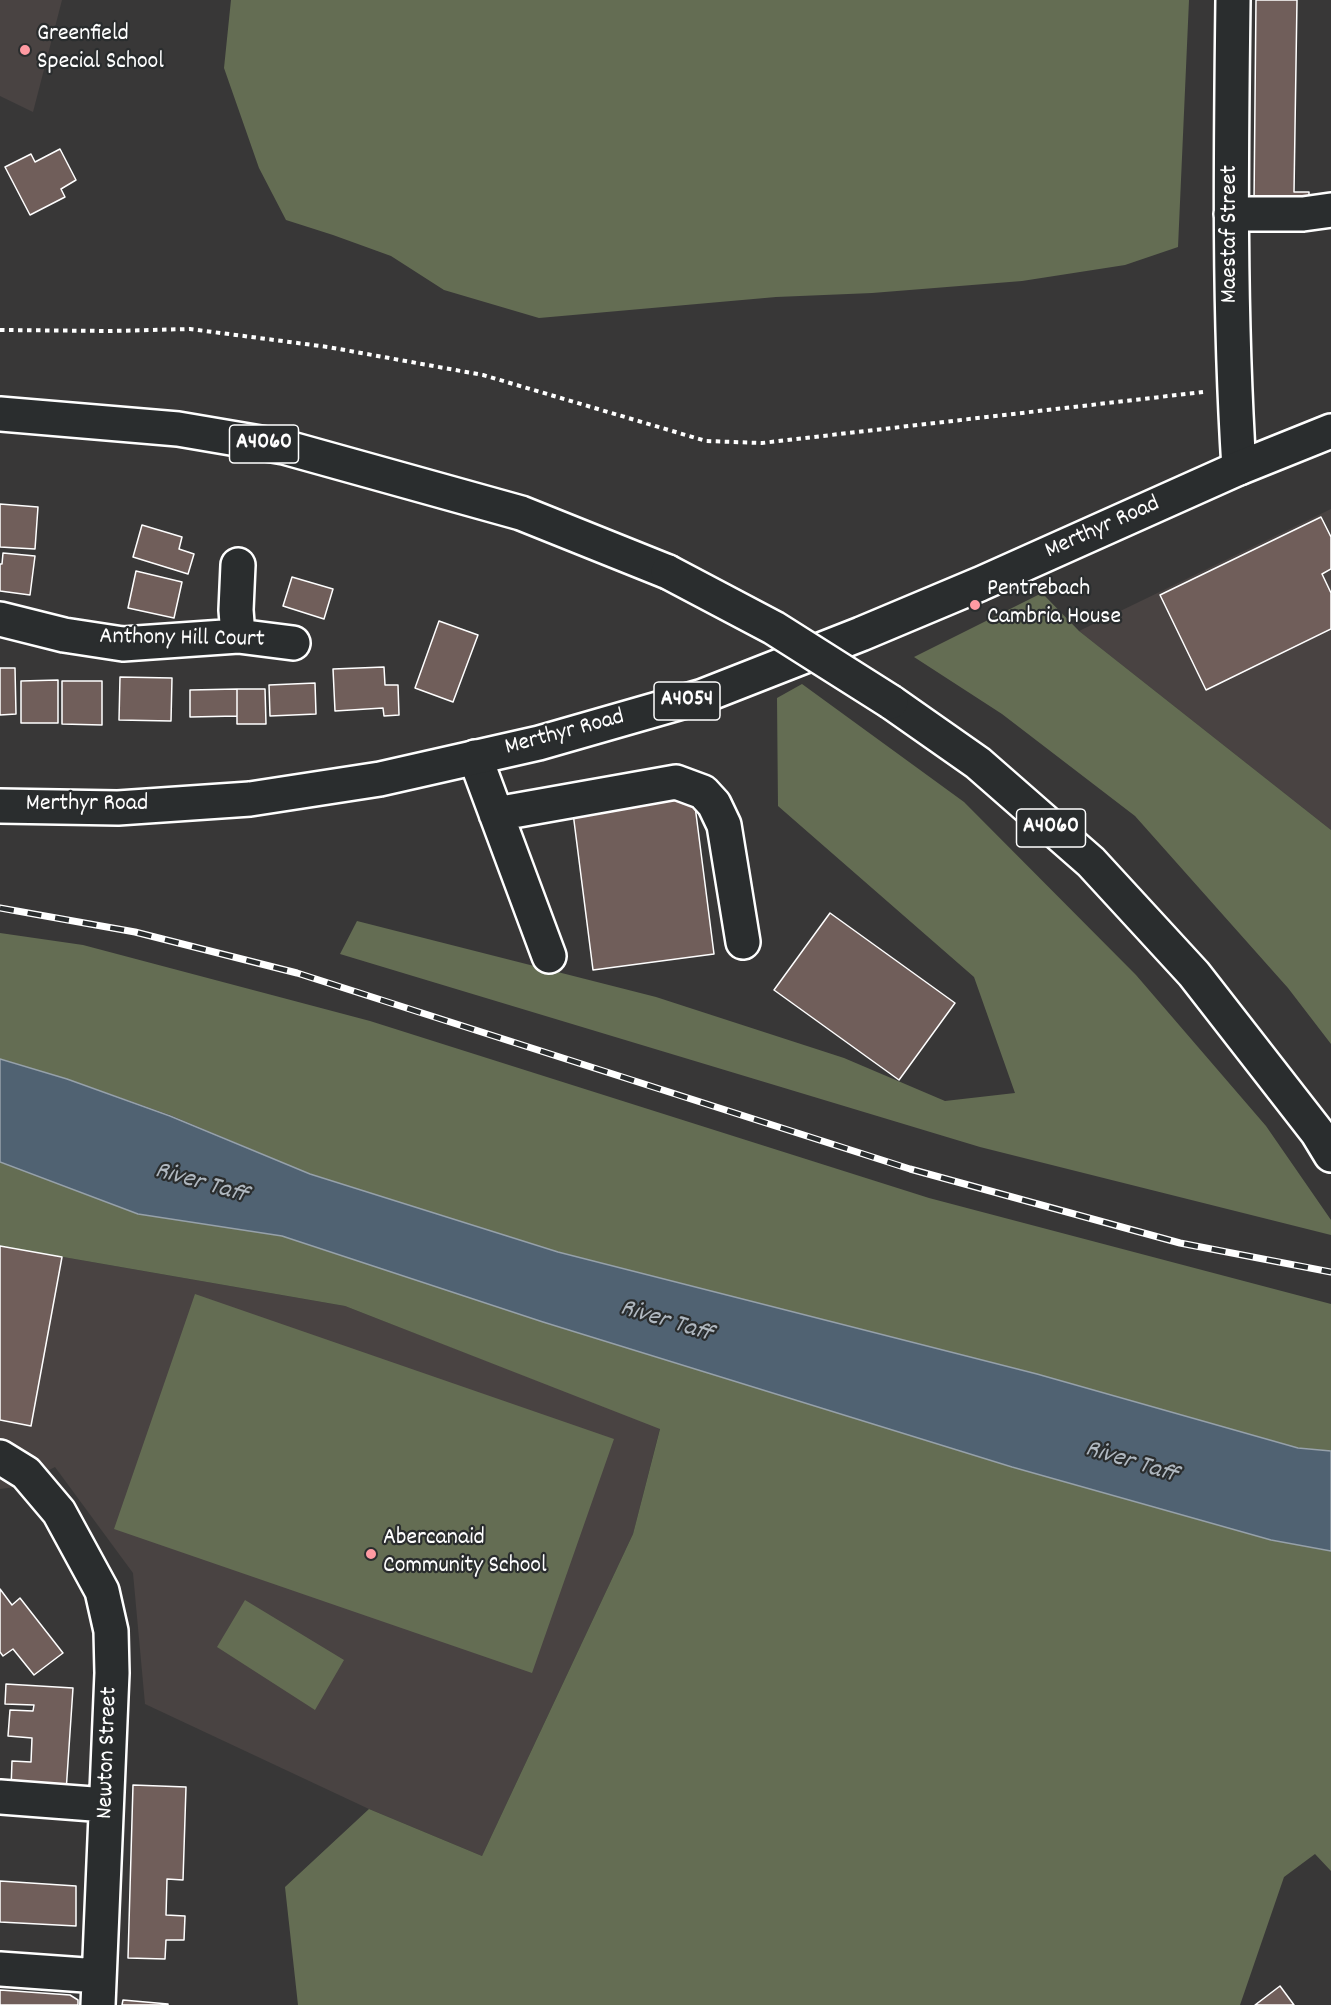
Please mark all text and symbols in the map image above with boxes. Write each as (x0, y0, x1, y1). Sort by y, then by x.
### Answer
place label: Greenfield Special School (37, 22, 164, 78)
marker: Greenfield Special School (18, 43, 32, 57)
street label: Maestaf Street (1218, 165, 1246, 303)
road number: A4060 (230, 425, 298, 463)
street label: Merthyr Road (1041, 491, 1165, 567)
place label: Pentrebach Cambria House (987, 577, 1121, 633)
marker: Pentrebach Cambria House (968, 598, 982, 612)
street label: Anthony Hill Court (99, 624, 265, 656)
road number: A4054 (654, 682, 720, 720)
street label: Merthyr Road (502, 704, 628, 764)
street label: Merthyr Road (26, 792, 148, 820)
road number: A4060 (1016, 809, 1086, 847)
water label: River Taff (151, 1157, 251, 1213)
water label: River Taff (616, 1294, 716, 1352)
water label: River Taff (1081, 1435, 1181, 1493)
place label: Abercanaid Community School (383, 1526, 547, 1582)
marker: Abercanaid Community School (364, 1547, 378, 1561)
street label: Newton Street (92, 1686, 126, 1820)

